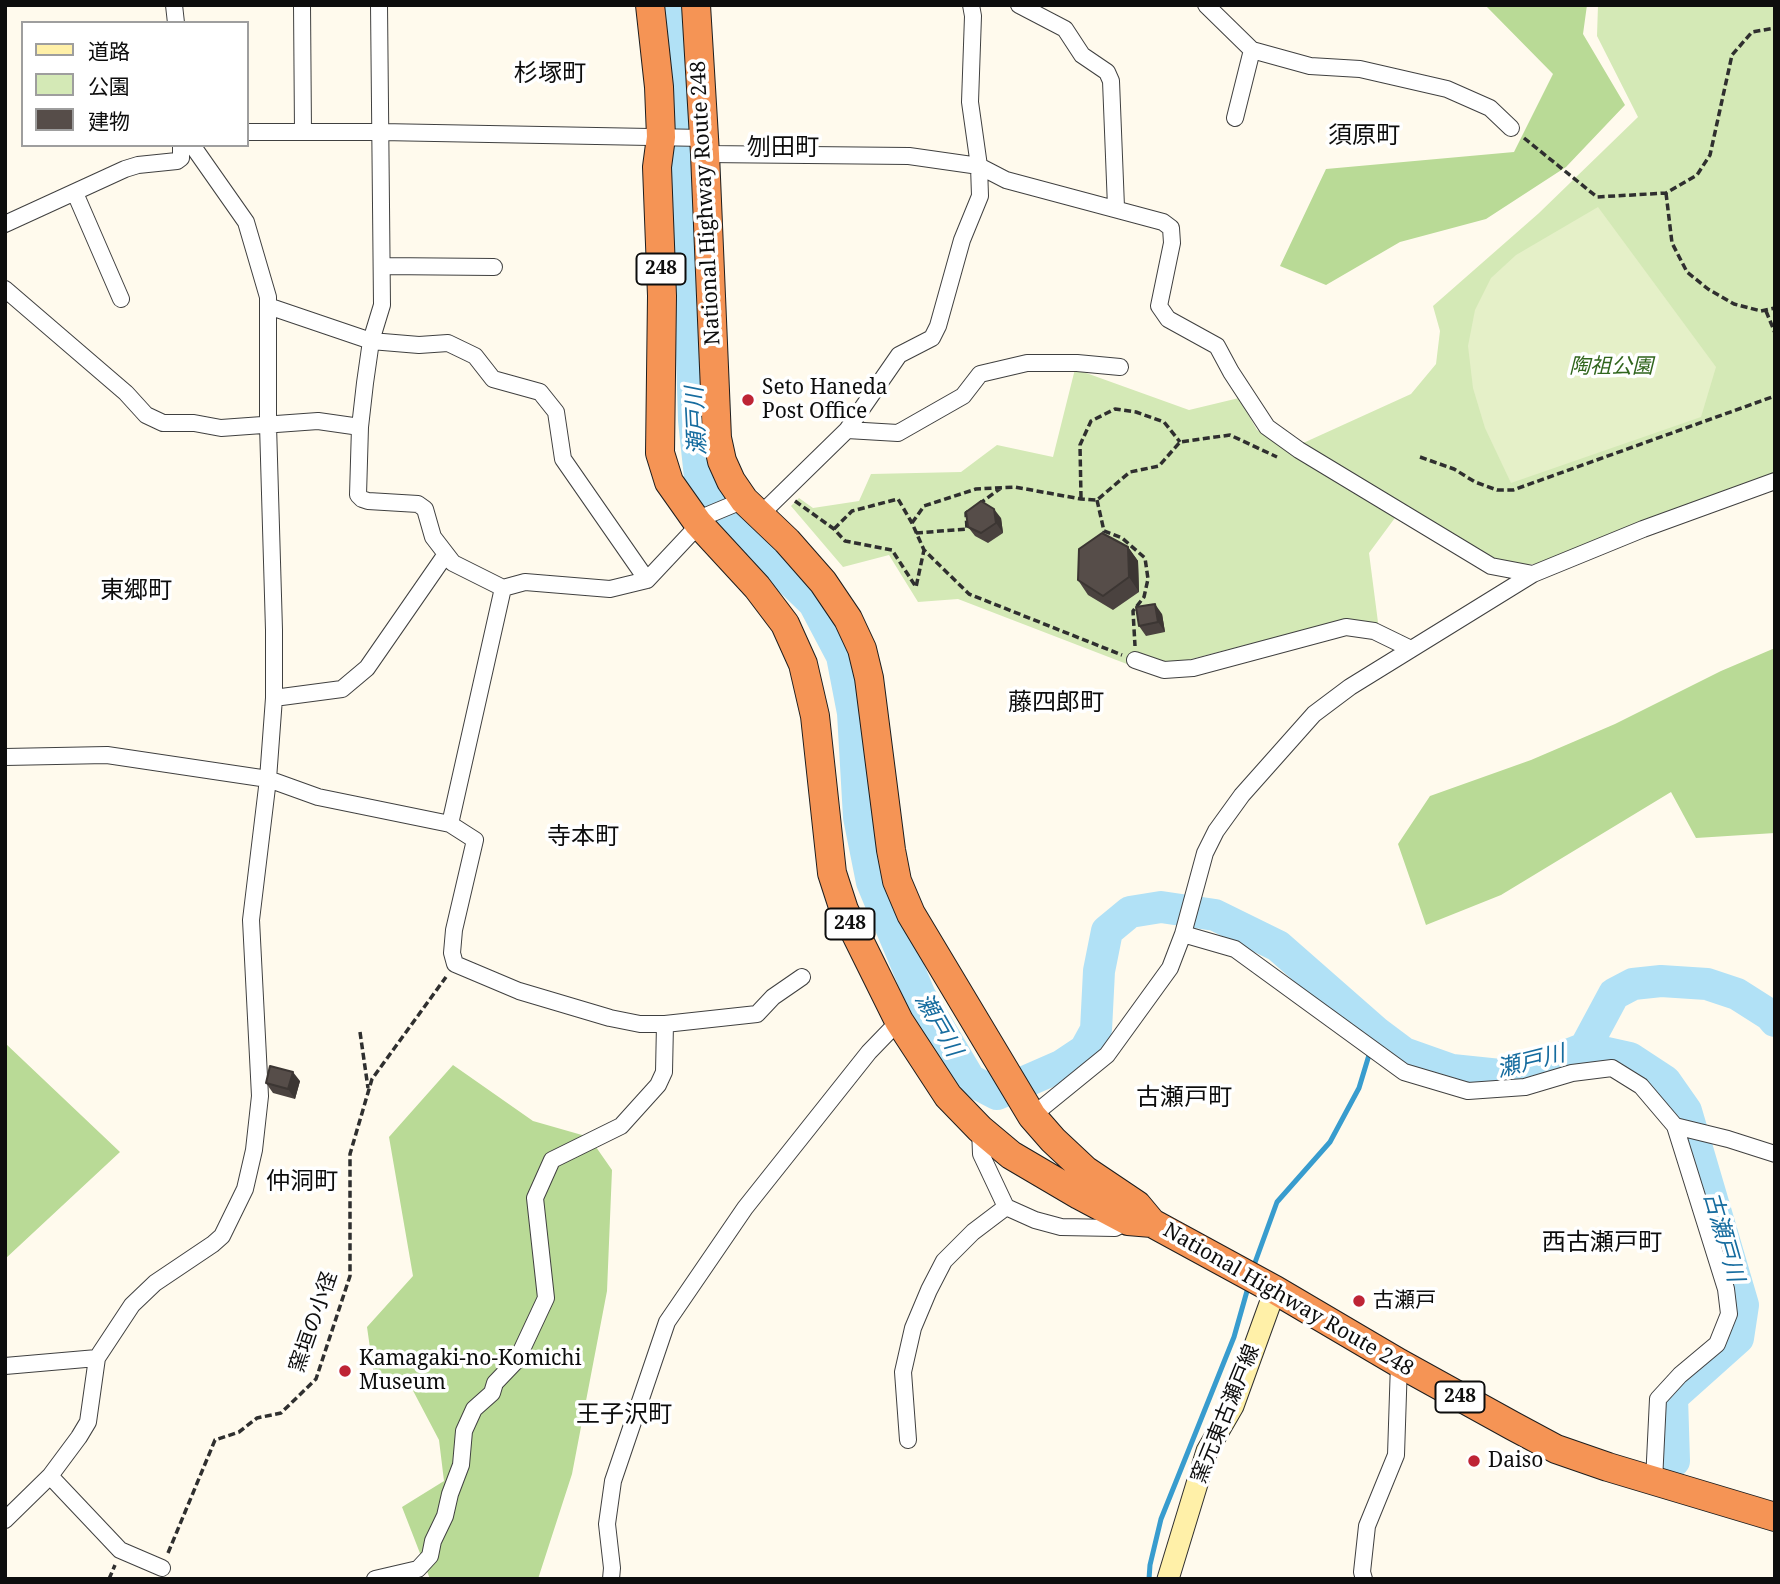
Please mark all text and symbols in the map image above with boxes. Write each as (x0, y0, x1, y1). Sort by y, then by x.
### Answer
legend (21, 21, 248, 147)
text: 道路 (88, 37, 130, 65)
district label: 杉塚町 (514, 60, 586, 88)
street label: National Highway Route 248 (686, 60, 726, 346)
text: 公園 (88, 72, 130, 100)
text: 建物 (88, 107, 130, 135)
district label: 須原町 (1328, 122, 1400, 150)
district label: 刎田町 (747, 134, 819, 162)
road number: 248 (636, 254, 686, 284)
park label: 陶祖公園 (1569, 354, 1653, 380)
place label: Seto Haneda Post Office (762, 375, 888, 425)
water label: 瀬戸川 (681, 386, 713, 456)
marker: Seto Haneda Post Office (740, 392, 756, 408)
district label: 東郷町 (100, 577, 172, 605)
district label: 藤四郎町 (1008, 689, 1104, 717)
district label: 寺本町 (547, 823, 619, 851)
road number: 248 (826, 908, 874, 940)
water label: 瀬戸川 (909, 988, 967, 1062)
water label: 瀬戸川 (1494, 1040, 1568, 1084)
district label: 古瀬戸町 (1136, 1084, 1232, 1112)
district label: 仲洞町 (266, 1168, 338, 1196)
water label: 古瀬戸川 (1697, 1189, 1749, 1285)
street label: National Highway Route 248 (1158, 1218, 1418, 1382)
district label: 西古瀬戸町 (1542, 1229, 1662, 1257)
street label: 窯垣の小径 (285, 1268, 343, 1376)
place label: 古瀬戸 (1373, 1288, 1436, 1314)
marker: 古瀬戸 (1351, 1293, 1367, 1309)
street label: 窯元東古瀬戸線 (1187, 1341, 1265, 1487)
place label: Kamagaki-no-Komichi Museum (359, 1346, 581, 1396)
marker: Kamagaki-no-Komichi Museum (337, 1363, 353, 1379)
road number: 248 (1436, 1382, 1484, 1413)
district label: 王子沢町 (576, 1401, 672, 1429)
place label: Daiso (1488, 1448, 1543, 1474)
marker: Daiso (1466, 1453, 1482, 1469)

